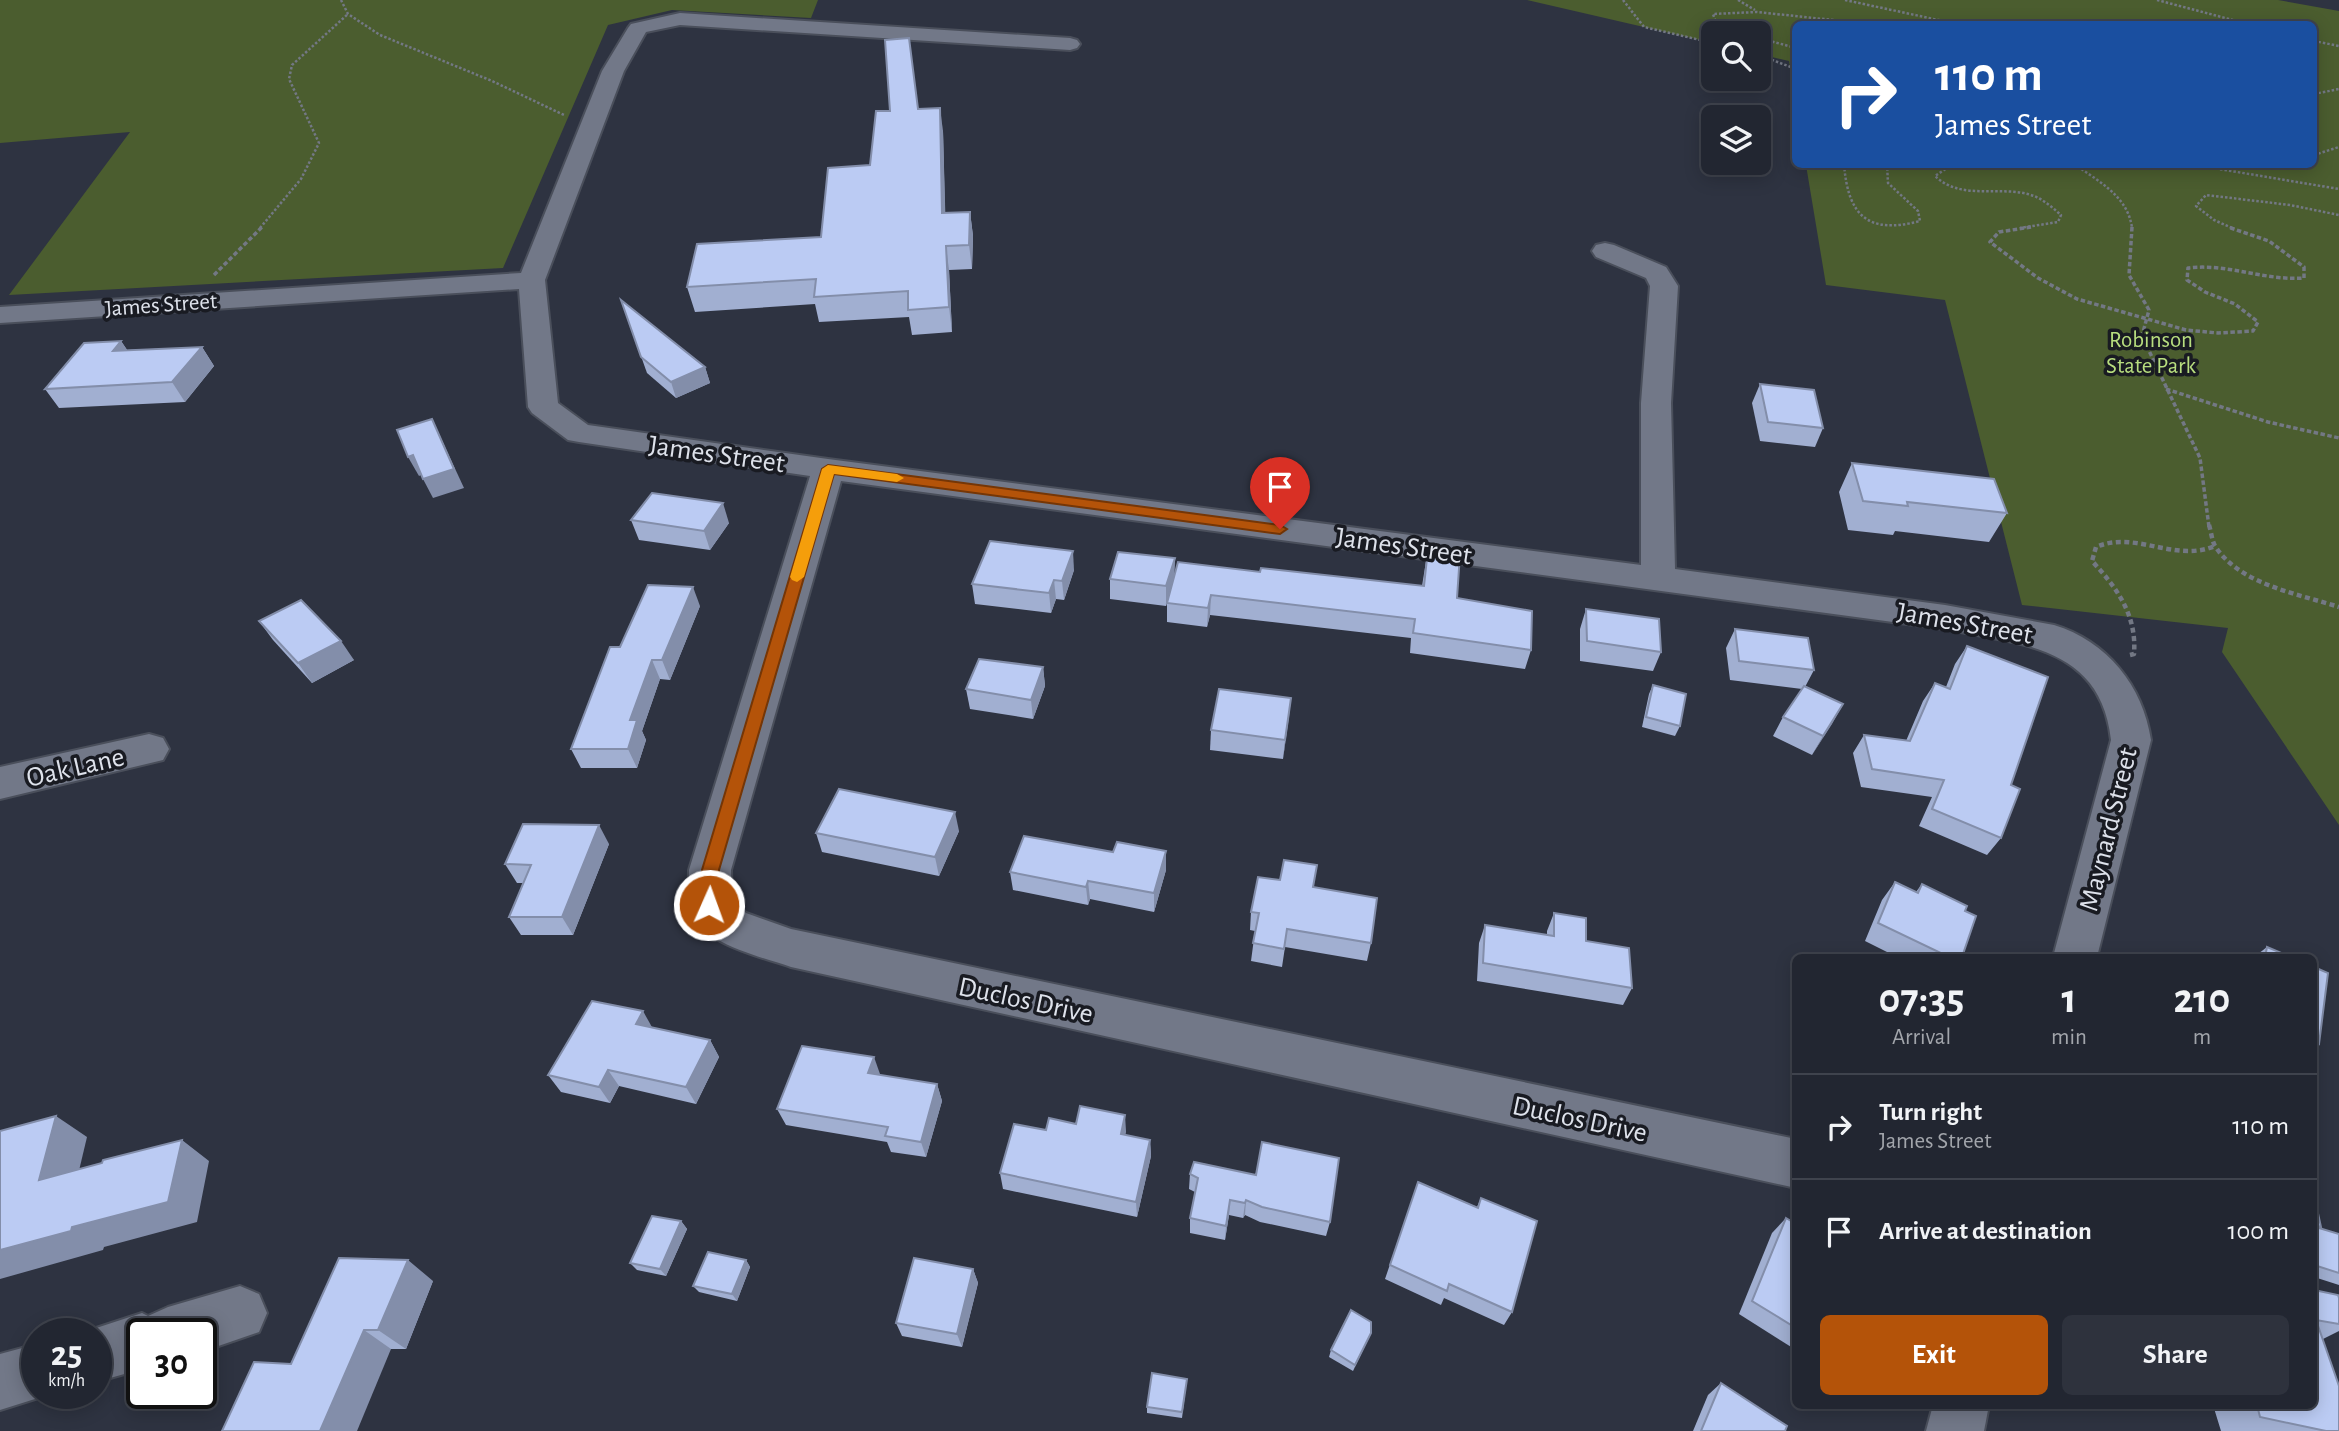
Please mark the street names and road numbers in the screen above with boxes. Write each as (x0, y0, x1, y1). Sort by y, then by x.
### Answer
street label: James Street (104, 290, 219, 321)
street label: James Street (647, 432, 787, 478)
street label: James Street (1334, 524, 1474, 570)
street label: James Street (1895, 598, 2035, 650)
street label: Oak Lane (24, 743, 127, 793)
street label: Maynard Street (2075, 745, 2143, 914)
street label: Duclos Drive (956, 973, 1096, 1029)
street label: Duclos Drive (1510, 1092, 1650, 1148)

